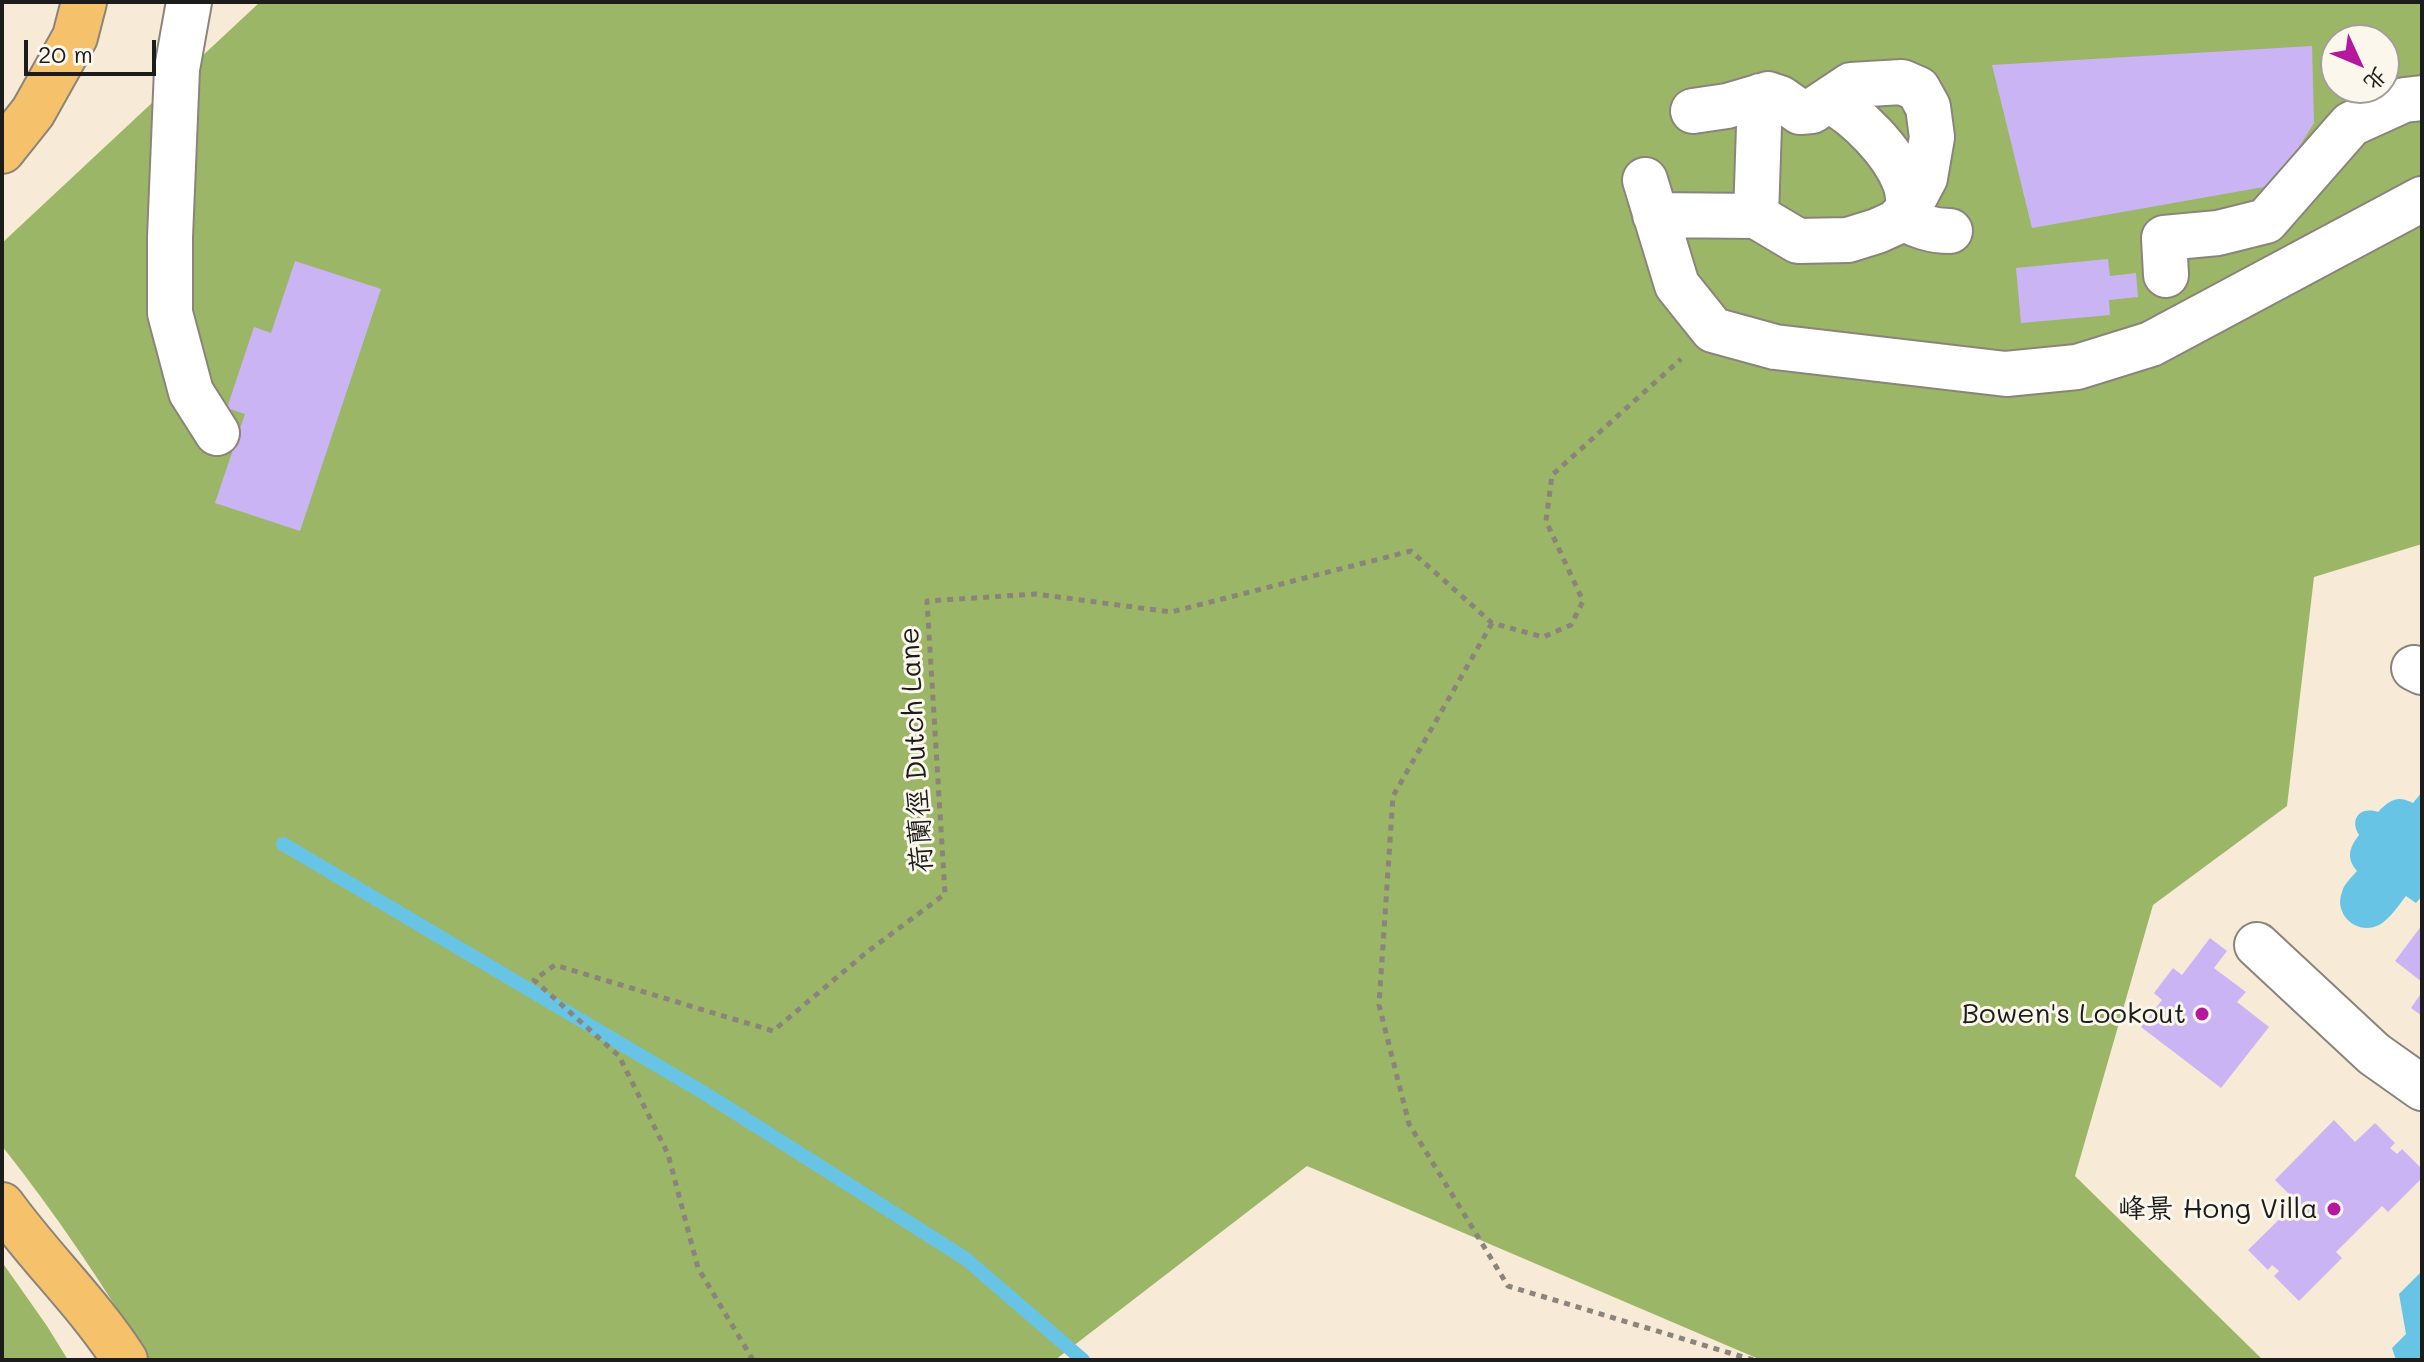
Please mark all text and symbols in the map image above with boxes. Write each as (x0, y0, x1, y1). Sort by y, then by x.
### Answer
scale bar (28, 24, 160, 74)
north arrow (2320, 24, 2400, 104)
text: 20 m (38, 38, 93, 69)
text: 北 (2358, 62, 2394, 98)
street label: 荷蘭徑 Dutch Lane (893, 626, 939, 874)
place label: Bowen's Lookout (1962, 997, 2186, 1031)
marker: Bowen's Lookout (2193, 1005, 2211, 1023)
place label: 峰景 Hong Villa (2118, 1192, 2318, 1226)
marker: 峰景 Hong Villa (2325, 1200, 2343, 1218)

